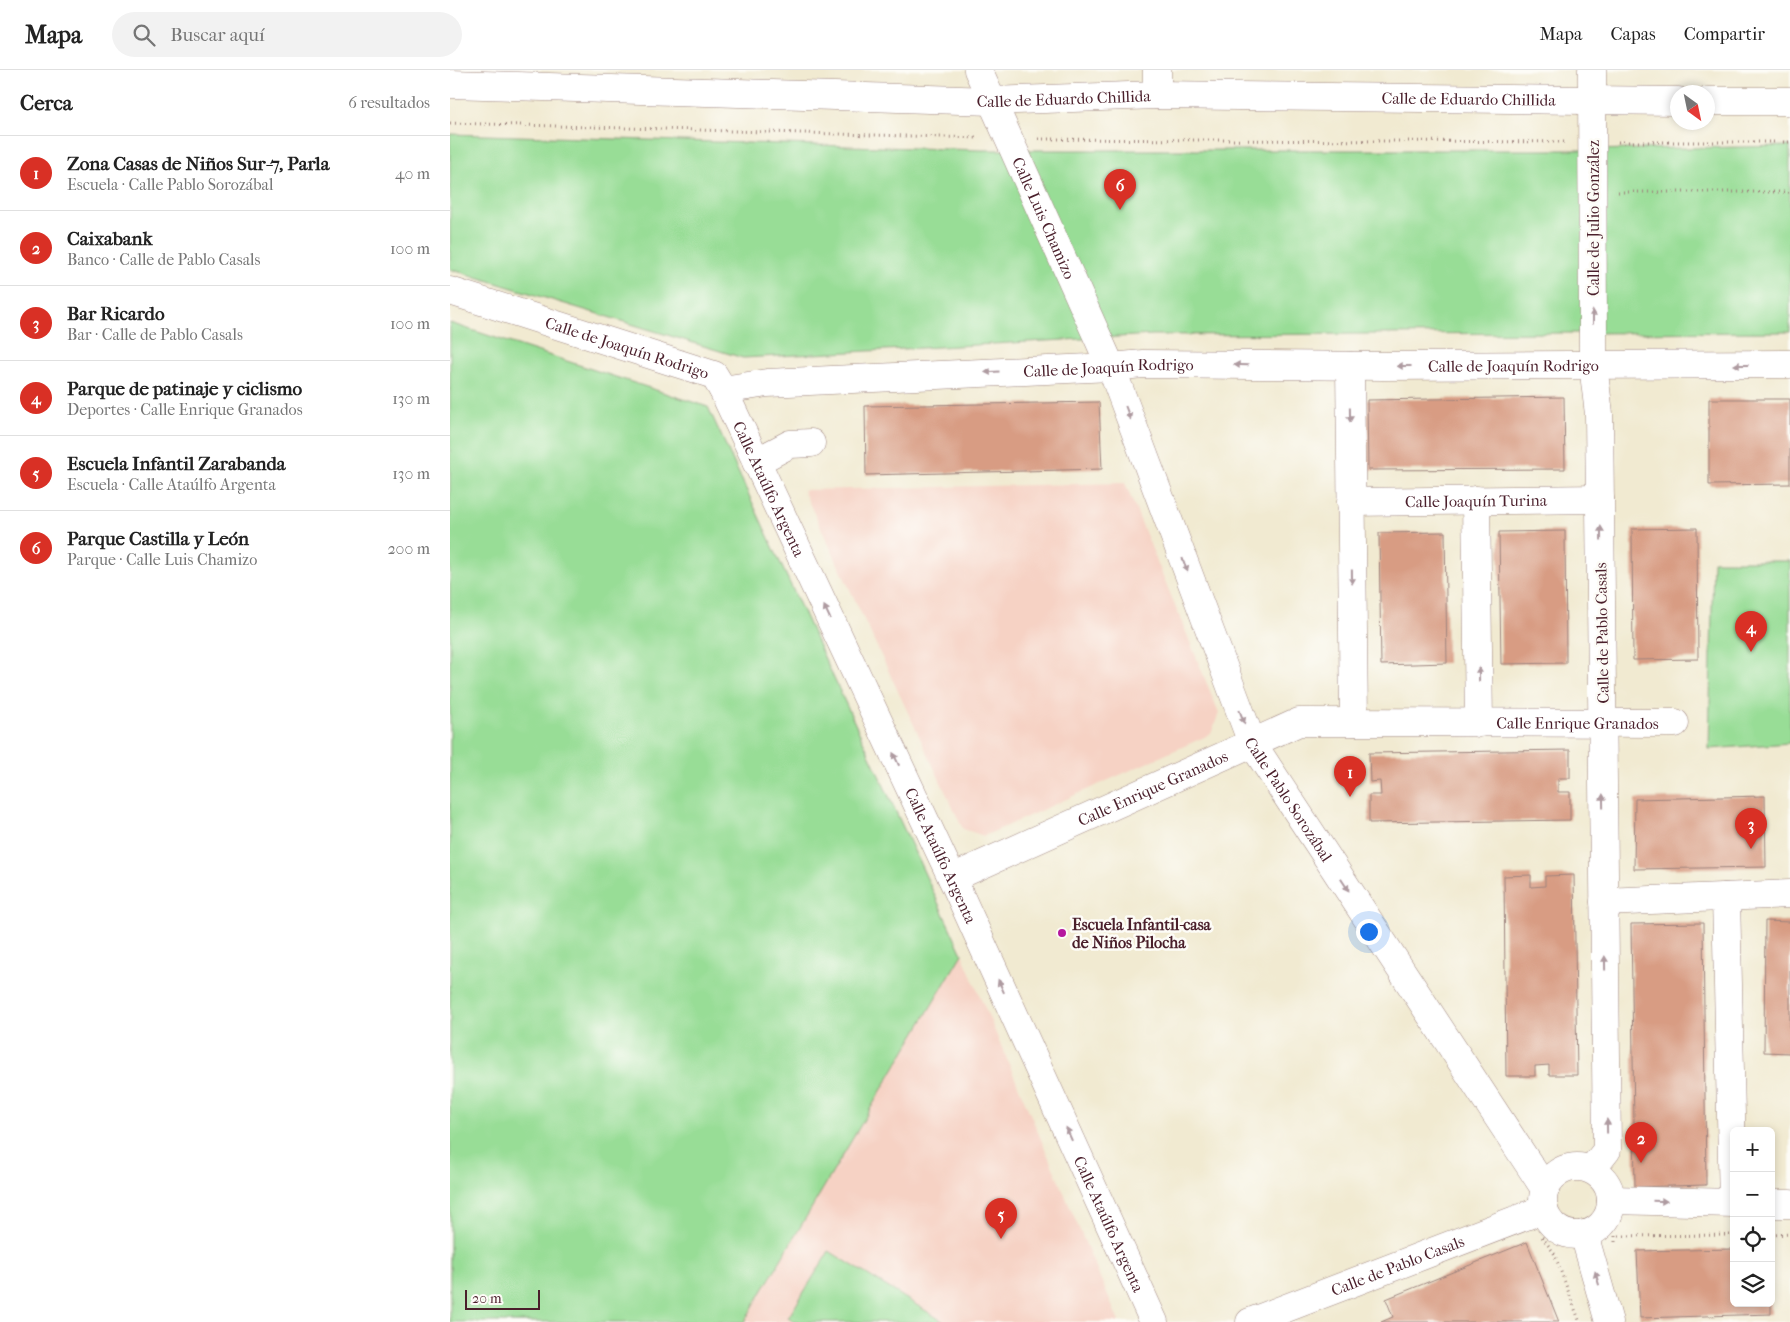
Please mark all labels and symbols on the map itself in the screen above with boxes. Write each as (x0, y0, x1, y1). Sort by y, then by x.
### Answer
north arrow (1670, 85, 1715, 130)
street label: Calle de Eduardo Chillida (976, 86, 1152, 111)
street label: Calle de Eduardo Chillida (1381, 88, 1556, 109)
street label: Calle de Julio González (1584, 140, 1603, 296)
street label: Calle Luis Chamizo (1009, 154, 1080, 282)
pin: 6 (1104, 169, 1136, 210)
one-way arrow (1589, 308, 1597, 324)
street label: Calle de Joaquín Rodrigo (543, 312, 711, 382)
street label: Calle de Joaquín Rodrigo (1023, 354, 1194, 381)
street label: Calle de Joaquín Rodrigo (1428, 355, 1599, 375)
one-way arrow (1233, 361, 1249, 369)
one-way arrow (1733, 361, 1749, 369)
one-way arrow (1396, 362, 1412, 370)
one-way arrow (983, 369, 999, 377)
one-way arrow (1124, 406, 1132, 421)
one-way arrow (1346, 407, 1354, 423)
street label: Calle Ataúlfo Argenta (729, 418, 810, 560)
street label: Calle Joaquín Turina (1405, 490, 1548, 511)
one-way arrow (1596, 525, 1604, 541)
one-way arrow (1181, 558, 1189, 573)
street label: Calle de Pablo Casals (1591, 562, 1613, 704)
one-way arrow (1348, 569, 1356, 585)
one-way arrow (823, 605, 831, 620)
pin: 4 (1735, 611, 1767, 652)
one-way arrow (1475, 666, 1483, 682)
one-way arrow (1238, 710, 1246, 725)
street label: Calle Enrique Granados (1496, 713, 1659, 732)
street label: Calle Pablo Sorozábal (1241, 734, 1337, 865)
street label: Calle Enrique Granados (1075, 746, 1231, 830)
one-way arrow (892, 752, 901, 767)
pin: 1 (1334, 756, 1366, 797)
street label: Calle Ataúlfo Argenta (901, 784, 981, 927)
one-way arrow (1599, 793, 1607, 809)
pin: 3 (1735, 808, 1767, 849)
one-way arrow (1340, 879, 1350, 892)
place label: Escuela Infantil-casa de Niños Pilocha (1072, 915, 1212, 952)
your location (1356, 919, 1382, 945)
marker: Escuela Infantil-casa de Niños Pilocha (1056, 927, 1068, 939)
one-way arrow (1601, 955, 1609, 971)
one-way arrow (997, 979, 1005, 993)
one-way arrow (1603, 1118, 1611, 1134)
pin: 2 (1625, 1122, 1657, 1163)
one-way arrow (1064, 1127, 1072, 1141)
street label: Calle Ataúlfo Argenta (1070, 1153, 1149, 1295)
pin: 5 (985, 1198, 1017, 1239)
one-way arrow (1652, 1198, 1668, 1206)
street label: Calle de Pablo Casals (1328, 1231, 1467, 1300)
one-way arrow (1593, 1271, 1601, 1286)
scale bar (465, 1287, 540, 1310)

